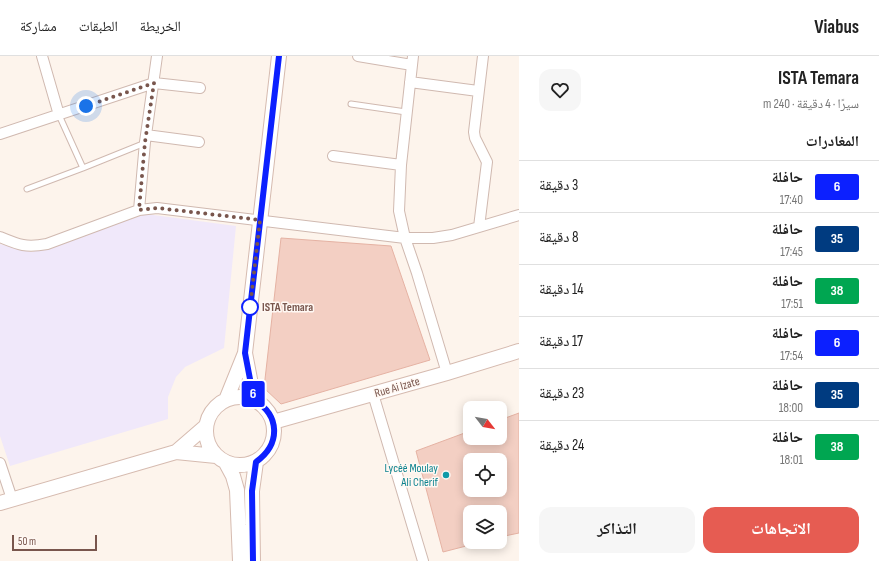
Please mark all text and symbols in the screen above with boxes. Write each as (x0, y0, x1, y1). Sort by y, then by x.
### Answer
text: Viabus (814, 16, 859, 39)
text: مشاركة (20, 18, 57, 35)
text: الطبقات (79, 18, 118, 35)
text: الخريطة (140, 18, 181, 35)
text: ISTA Temara (778, 67, 859, 90)
button: heart (539, 69, 581, 111)
your location (76, 96, 96, 116)
text: سيرًا · 4 دقيقة · 240 m (763, 96, 859, 112)
text: المغادرات (806, 132, 859, 151)
text: حافلة (772, 168, 803, 187)
text: 3 دقيقة (539, 176, 578, 195)
text: 6 (834, 178, 840, 195)
text: 17:40 (780, 192, 803, 208)
text: حافلة (772, 220, 803, 239)
text: 8 دقيقة (539, 228, 578, 247)
text: 35 (831, 230, 843, 247)
text: 17:45 (780, 244, 803, 260)
text: حافلة (772, 272, 803, 291)
text: 14 دقيقة (539, 280, 583, 299)
text: 38 (831, 282, 843, 299)
text: 17:51 (781, 296, 803, 312)
marker: ISTA Temara (241, 298, 259, 316)
place label: ISTA Temara (262, 300, 313, 315)
text: حافلة (772, 324, 803, 343)
text: 17 دقيقة (539, 332, 583, 351)
text: 6 (834, 334, 840, 351)
text: 17:54 (780, 348, 803, 364)
street label: Rue Ai Izate (373, 374, 422, 401)
text: حافلة (772, 376, 803, 395)
line badge: 6 (240, 381, 266, 407)
text: 23 دقيقة (539, 384, 584, 403)
text: 6 (250, 385, 256, 402)
text: 35 (831, 386, 843, 403)
text: 18:00 (779, 400, 803, 416)
north arrow (463, 401, 507, 445)
map controls (463, 401, 507, 549)
text: حافلة (772, 428, 803, 447)
text: 24 دقيقة (539, 436, 584, 455)
text: 38 (831, 438, 843, 455)
text: 18:01 (780, 452, 803, 468)
button: locate (463, 453, 507, 497)
place label: Lycéé Moulay Ali Cherif (384, 461, 439, 490)
marker: Lycéé Moulay Ali Cherif (441, 470, 451, 480)
button: layers (463, 505, 507, 549)
button: التذاكر (539, 507, 695, 553)
button: الاتجاهات (703, 507, 859, 553)
scale bar (12, 533, 97, 552)
text: 50 m (18, 535, 36, 548)

